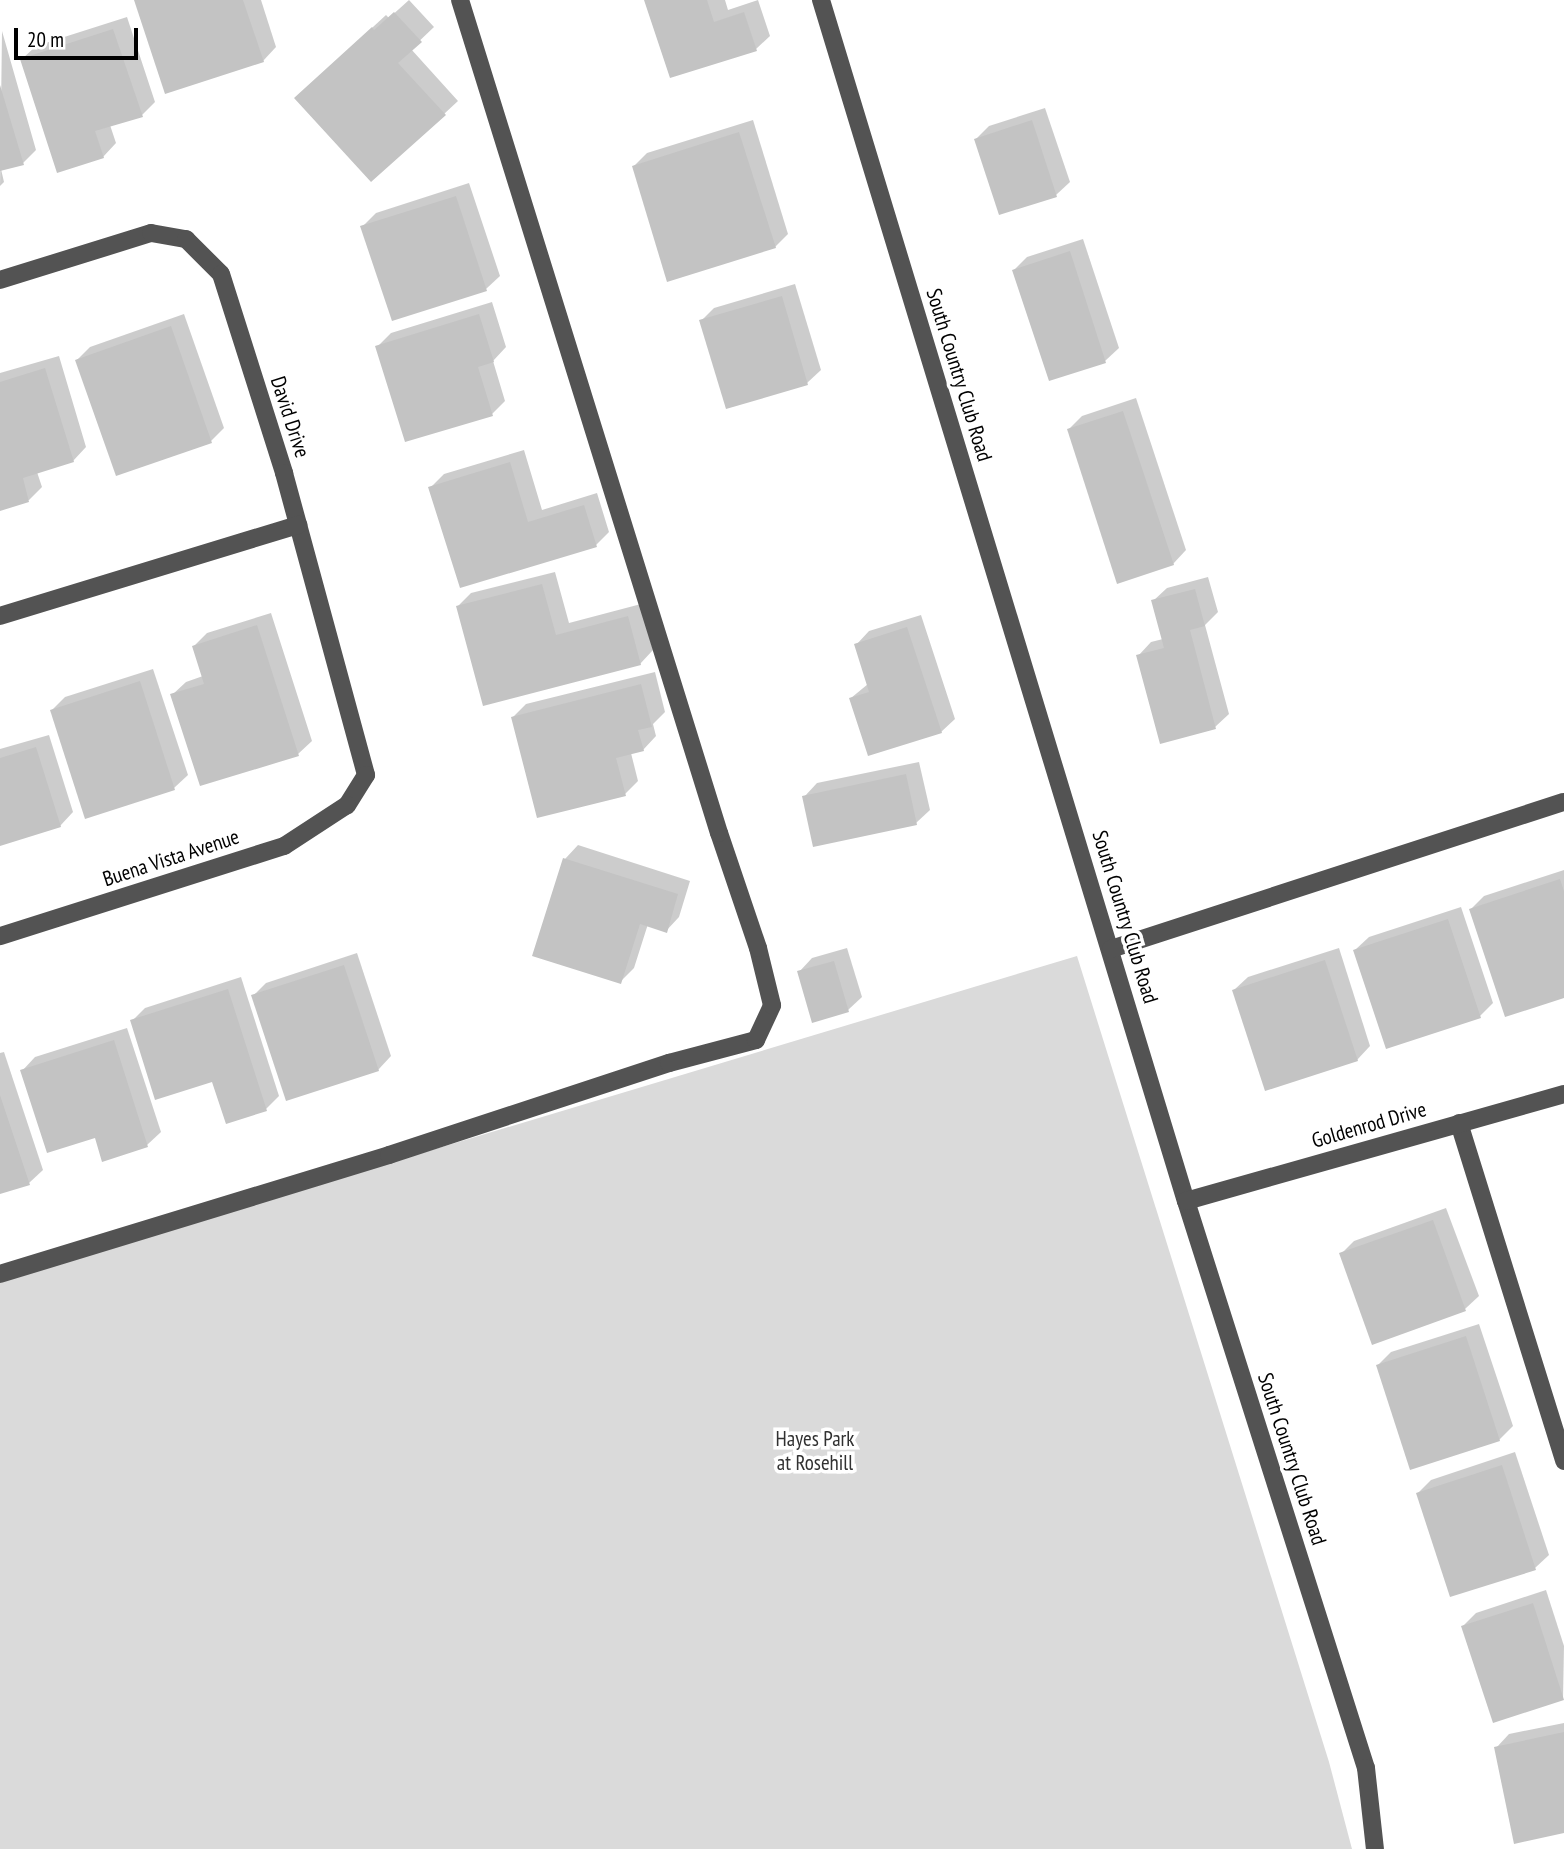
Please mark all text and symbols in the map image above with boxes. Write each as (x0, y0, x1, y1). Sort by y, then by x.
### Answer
scale bar (18, 14, 142, 58)
text: 20 m (27, 26, 64, 53)
street label: South Country Club Road (921, 285, 997, 465)
street label: David Drive (265, 373, 315, 461)
street label: Buena Vista Avenue (99, 824, 243, 892)
street label: South Country Club Road (1087, 827, 1163, 1007)
street label: Goldenrod Drive (1309, 1097, 1429, 1153)
street label: South Country Club Road (1252, 1370, 1332, 1548)
park label: Hayes Park at Rosehill (776, 1426, 854, 1476)

